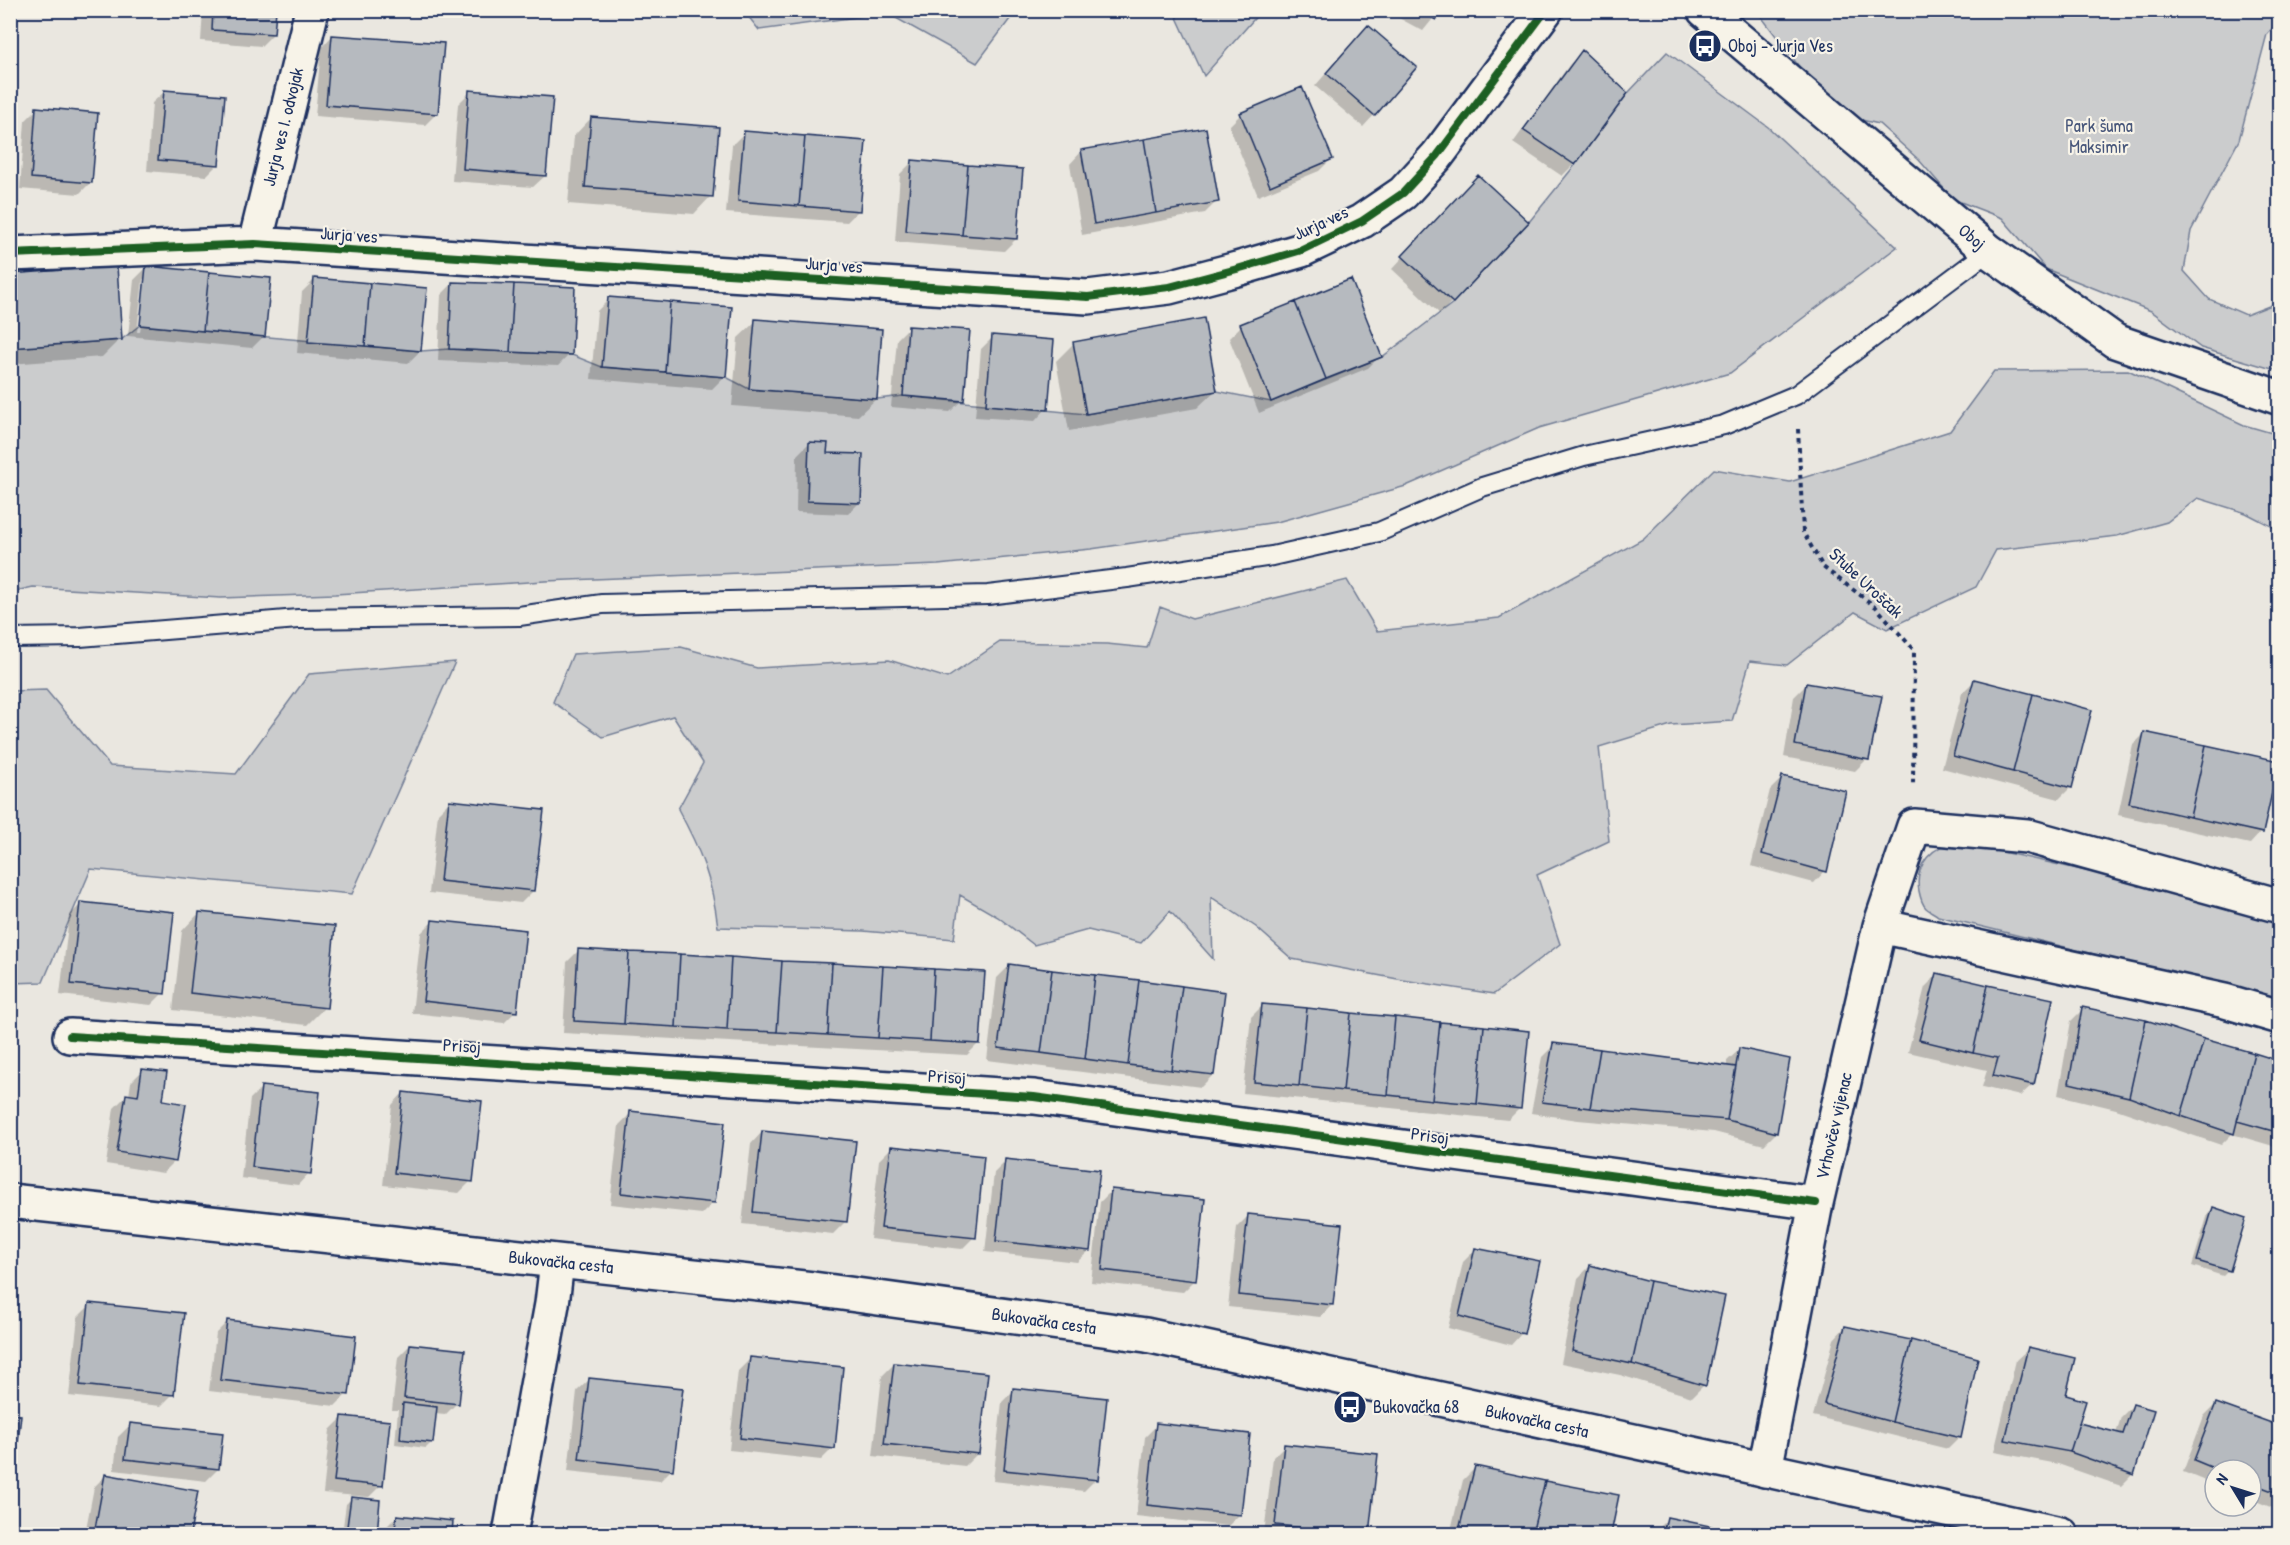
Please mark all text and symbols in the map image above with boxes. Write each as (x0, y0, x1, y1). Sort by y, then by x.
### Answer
bus stop icon: Oboj - Jurja Ves (1687, 28, 1723, 64)
place label: Oboj - Jurja Ves (1728, 33, 1833, 58)
street label: Jurja ves I. odvojak (256, 64, 309, 189)
park label: Park šuma Maksimir (2065, 113, 2133, 159)
street label: Jurja ves (1289, 199, 1352, 246)
street label: Oboj (1953, 218, 1991, 255)
street label: Jurja ves (319, 220, 379, 249)
street label: Jurja ves (804, 250, 864, 279)
street label: Stube Uroščak (1824, 542, 1909, 624)
street label: Prisoj (442, 1032, 482, 1059)
street label: Prisoj (927, 1063, 967, 1090)
street label: Vrhovčev vijenac (1809, 1070, 1858, 1182)
street label: Prisoj (1409, 1120, 1451, 1151)
street label: Bukovačka cesta (507, 1244, 615, 1279)
street label: Bukovačka cesta (990, 1301, 1098, 1340)
bus stop icon: Bukovačka 68 (1332, 1389, 1368, 1425)
place label: Bukovačka 68 (1373, 1394, 1459, 1419)
street label: Bukovačka cesta (1483, 1397, 1591, 1444)
north arrow (2203, 1458, 2263, 1518)
text: N (2210, 1468, 2233, 1489)

